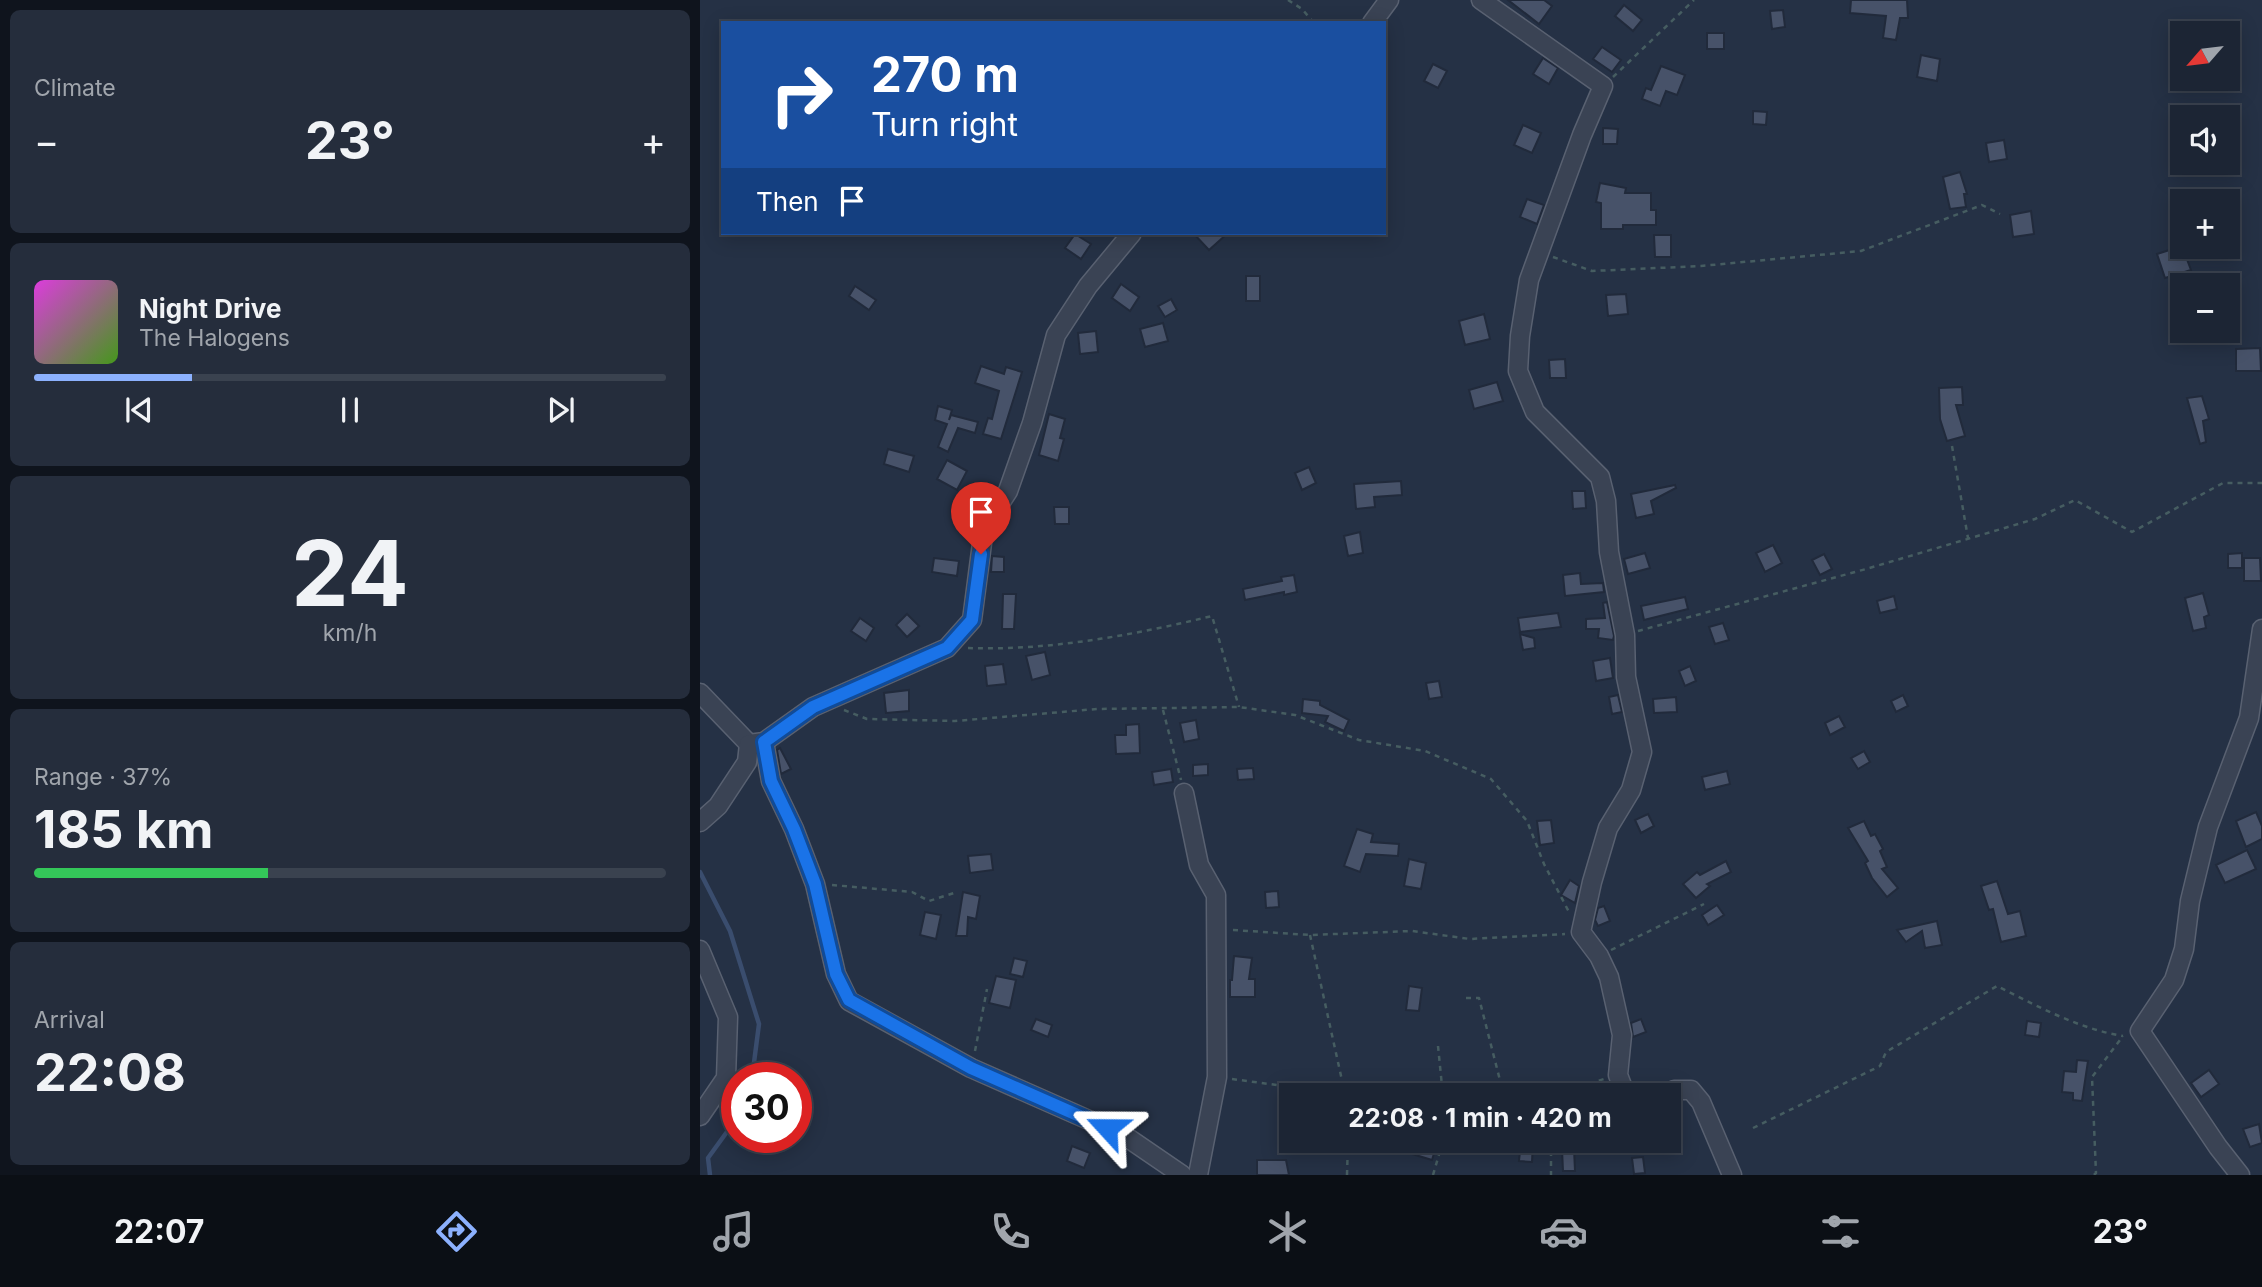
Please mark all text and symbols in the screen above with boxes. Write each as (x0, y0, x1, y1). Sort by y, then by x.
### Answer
north arrow (2170, 21, 2240, 91)
map controls (2170, 21, 2240, 343)
text: 270 m (871, 45, 1019, 104)
icon: right (756, 49, 847, 140)
text: Climate (34, 74, 116, 102)
text: Turn right (871, 105, 1018, 144)
button: sound (2170, 105, 2240, 175)
text: 23° (305, 109, 395, 172)
text: − (34, 118, 59, 164)
text: + (641, 118, 666, 164)
icon: arrive (833, 182, 871, 220)
text: Then (756, 186, 819, 217)
button: + (2170, 189, 2240, 259)
button: − (2170, 273, 2240, 343)
text: Night Drive (139, 293, 281, 324)
text: The Halogens (139, 324, 290, 352)
icon: previous (120, 391, 158, 429)
icon: pause (331, 391, 369, 429)
icon: next (542, 391, 580, 429)
pin (951, 482, 1011, 554)
icon: arrive (962, 493, 1000, 531)
text: 24 (291, 518, 409, 628)
text: km/h (323, 619, 377, 647)
text: Range · 37% (34, 763, 172, 791)
text: 185 km (34, 798, 213, 861)
text: Arrival (34, 1006, 105, 1034)
text: 22:08 (34, 1041, 186, 1104)
speed limit sign: 30 (721, 1062, 812, 1153)
position arrow (1070, 1091, 1144, 1165)
text: 22:08 · 1 min · 420 m (1348, 1102, 1612, 1133)
icon: directions (432, 1207, 481, 1256)
icon: music (709, 1207, 758, 1256)
icon: phone (986, 1207, 1035, 1256)
icon: climate (1263, 1207, 1312, 1256)
icon: car (1539, 1207, 1588, 1256)
icon: filters (1816, 1207, 1865, 1256)
text: 22:07 (114, 1212, 204, 1251)
text: 23° (2093, 1212, 2148, 1251)

